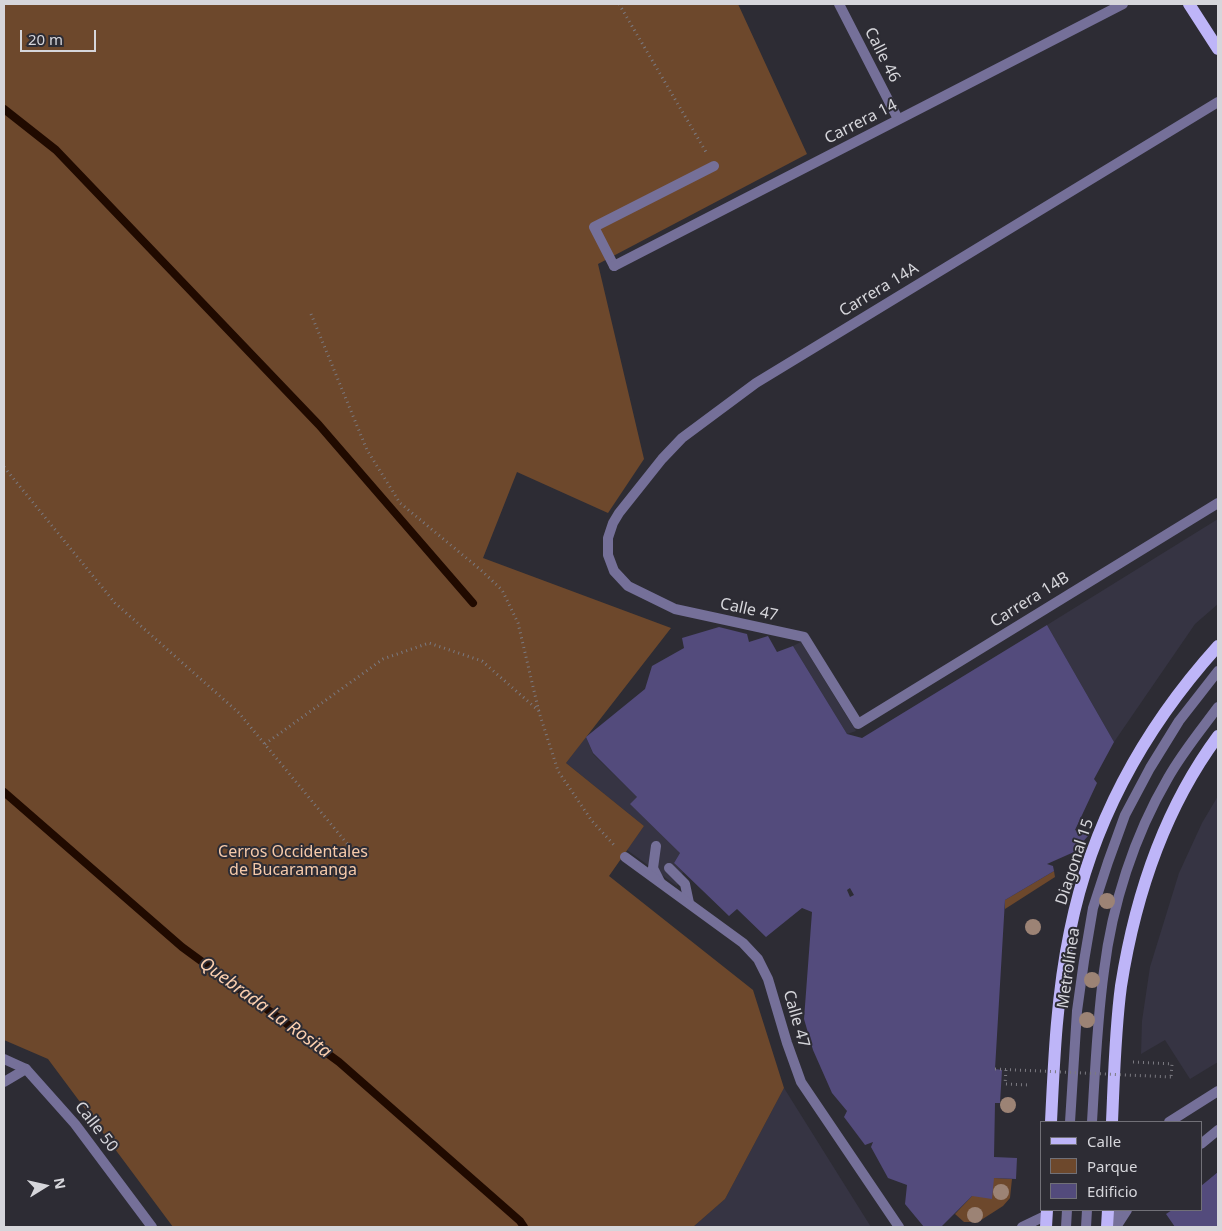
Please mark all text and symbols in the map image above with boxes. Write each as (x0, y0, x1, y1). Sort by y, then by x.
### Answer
scale bar (22, 20, 99, 52)
street label: Calle 46 (860, 24, 904, 86)
text: 20 m (28, 29, 63, 49)
street label: Carrera 14 (822, 96, 900, 148)
street label: Carrera 14A (836, 259, 922, 321)
street label: Carrera 14B (987, 568, 1073, 632)
street label: Calle 47 (718, 594, 780, 626)
street label: Diagonal 15 (1052, 816, 1098, 908)
park label: Cerros Occidentales de Bucaramanga (218, 842, 368, 880)
street label: Metrolínea (1054, 926, 1084, 1010)
water label: Quebrada La Rosita (195, 953, 335, 1063)
street label: Calle 47 (779, 988, 813, 1050)
street label: Calle 50 (70, 1098, 122, 1156)
legend (1040, 1121, 1202, 1211)
text: Calle (1087, 1131, 1121, 1151)
text: Parque (1087, 1156, 1137, 1176)
north arrow (20, 1161, 70, 1211)
text: N (50, 1176, 71, 1191)
text: Edificio (1087, 1181, 1138, 1201)

